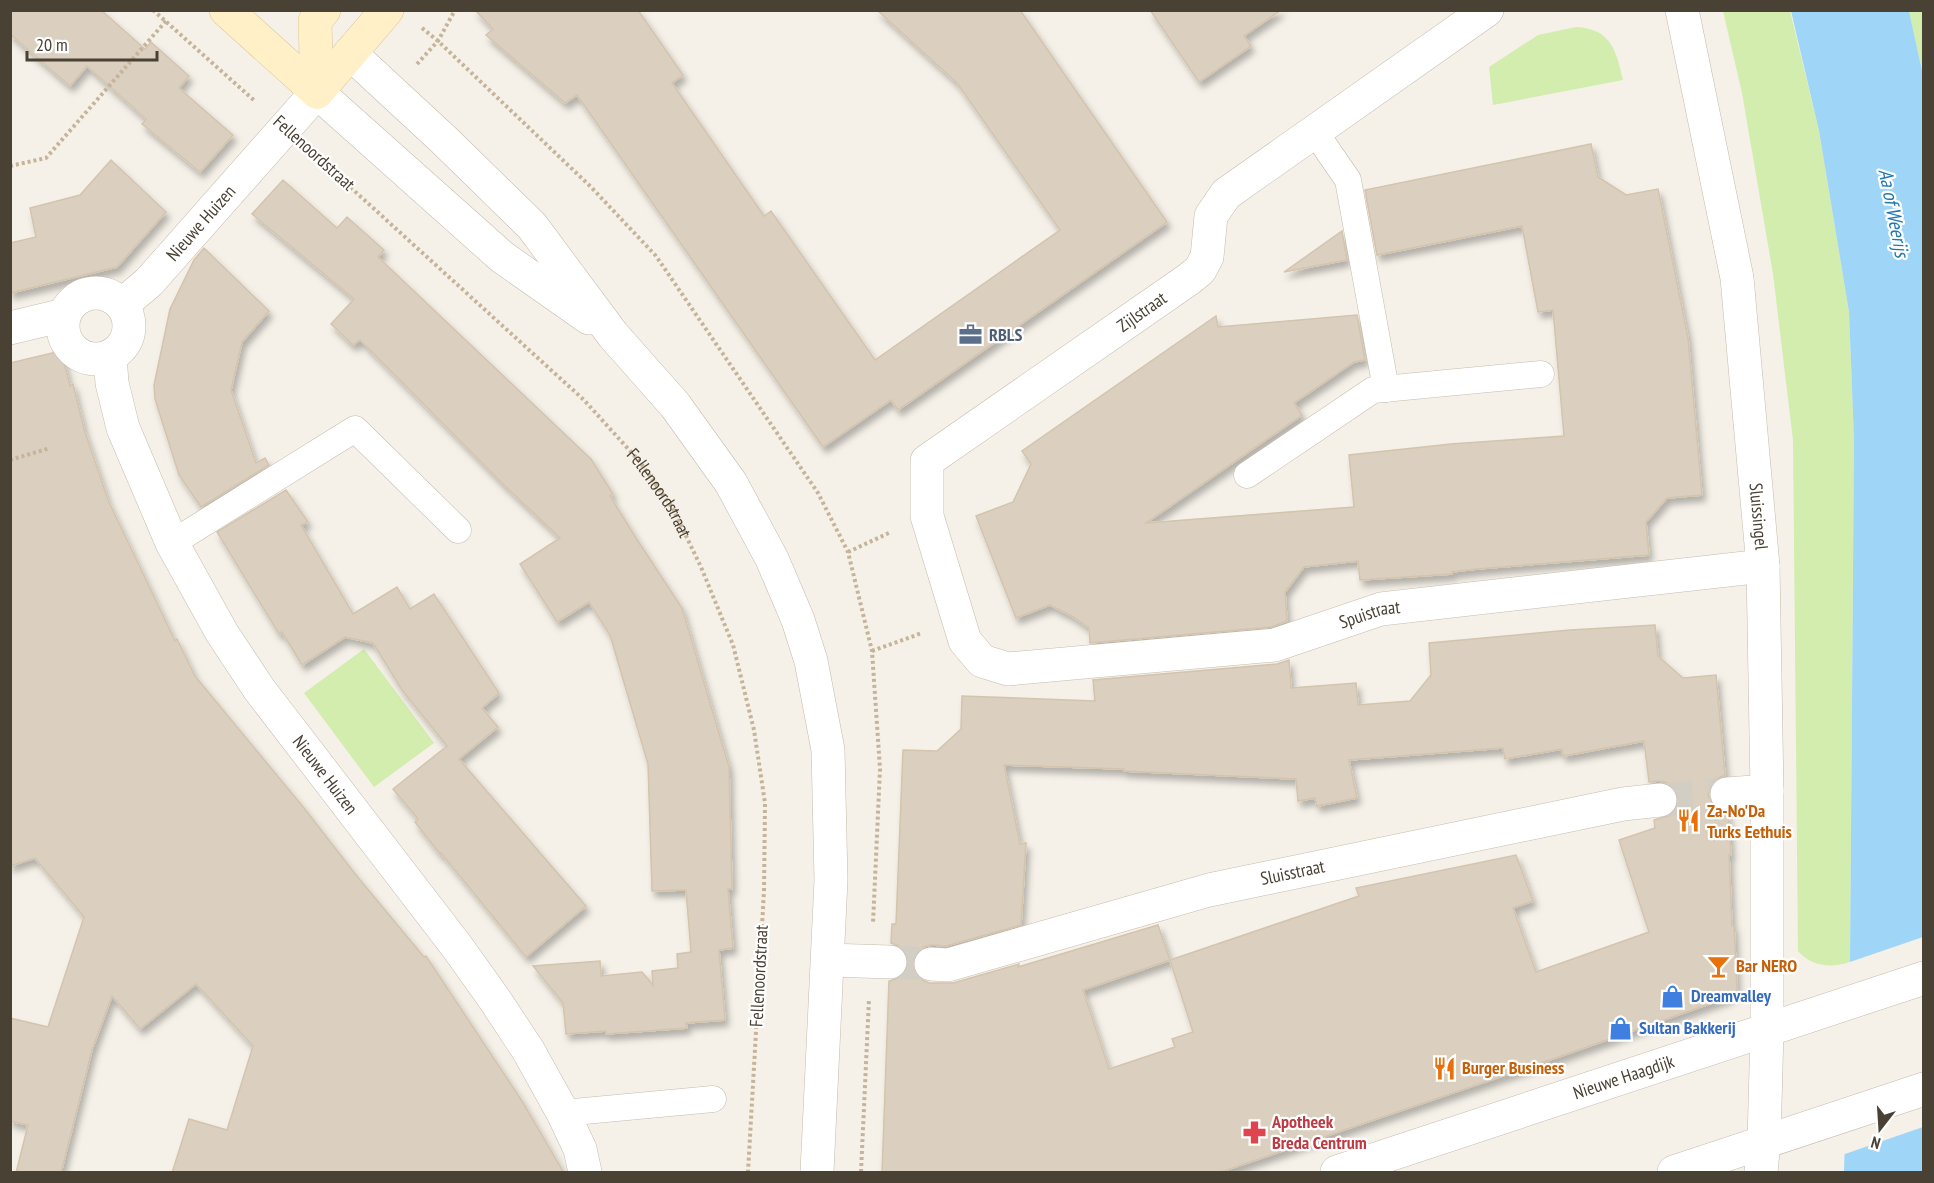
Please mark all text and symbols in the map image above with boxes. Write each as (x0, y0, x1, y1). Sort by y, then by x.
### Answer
scale bar (27, 24, 158, 62)
text: 20 m (36, 33, 68, 56)
street label: Fellenoordstraat (269, 110, 360, 195)
water label: Aa of Weerijs (1873, 167, 1916, 261)
street label: Nieuwe Huizen (161, 180, 240, 266)
street label: Zijlstraat (1113, 286, 1171, 337)
office icon: RBLS (958, 322, 984, 348)
place label: RBLS (989, 323, 1023, 346)
street label: Fellenoordstraat (622, 443, 697, 541)
street label: Sluissingel (1745, 482, 1774, 552)
street label: Spuistraat (1336, 595, 1401, 633)
street label: Nieuwe Huizen (288, 731, 363, 819)
place label: Za-No'Da Turks Eethuis (1707, 799, 1792, 843)
restaurant icon: Za-No'Da Turks Eethuis (1676, 808, 1702, 834)
street label: Sluisstraat (1258, 854, 1327, 890)
street label: Fellenoordstraat (744, 924, 773, 1028)
bar icon: Bar NERO (1705, 953, 1731, 979)
place label: Bar NERO (1736, 954, 1797, 977)
shop icon: Dreamvalley (1660, 983, 1686, 1009)
place label: Dreamvalley (1691, 984, 1772, 1007)
shop icon: Sultan Bakkerij (1608, 1015, 1634, 1041)
place label: Sultan Bakkerij (1639, 1016, 1736, 1039)
street label: Nieuwe Haagdijk (1570, 1049, 1677, 1104)
restaurant icon: Burger Business (1431, 1055, 1457, 1081)
place label: Burger Business (1462, 1056, 1564, 1079)
north arrow (1850, 1099, 1910, 1159)
place label: Apotheek Breda Centrum (1271, 1110, 1367, 1154)
pharmacy icon: Apotheek Breda Centrum (1241, 1119, 1267, 1145)
text: N (1869, 1133, 1883, 1154)

